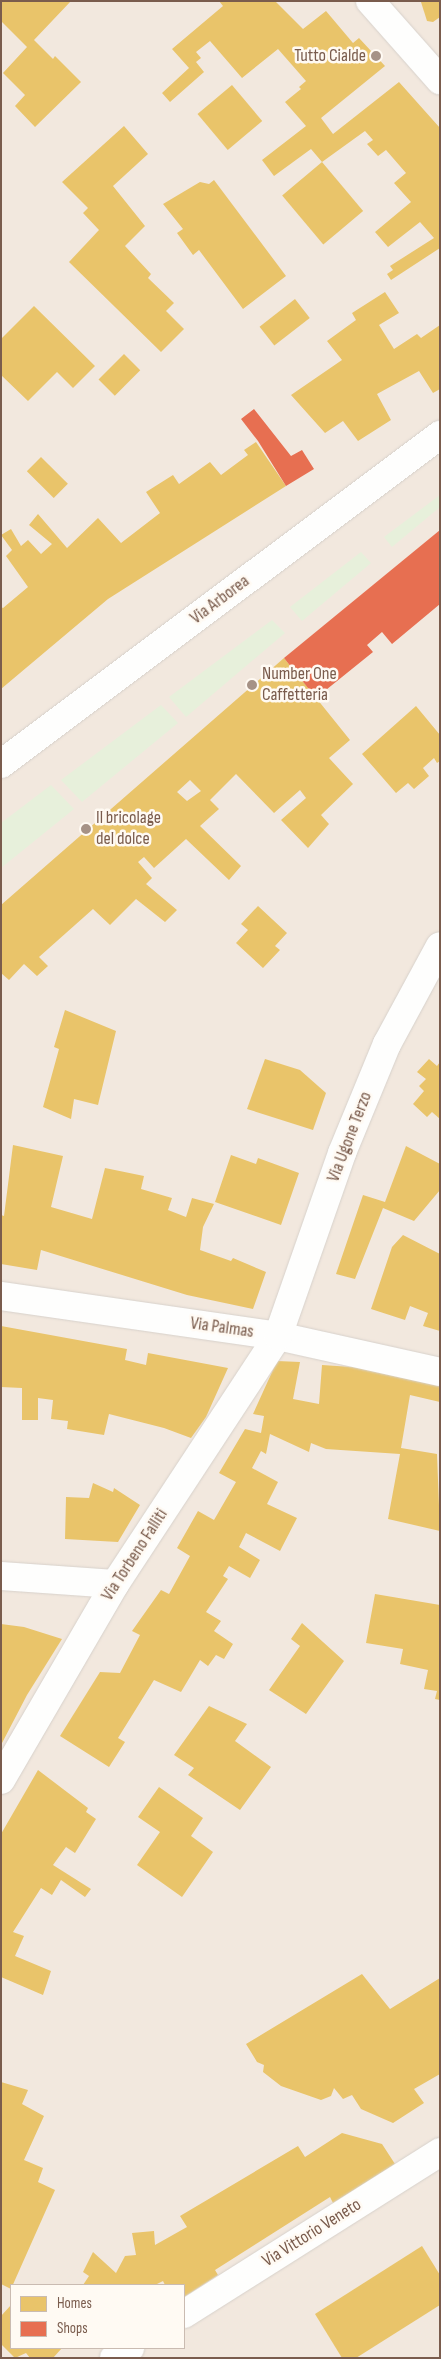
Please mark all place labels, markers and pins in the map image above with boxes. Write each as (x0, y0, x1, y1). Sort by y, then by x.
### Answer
place label: Tutto Cialde (294, 45, 366, 67)
marker: Tutto Cialde (370, 50, 382, 62)
place label: Number One Caffetteria (262, 664, 337, 706)
marker: Number One Caffetteria (246, 679, 258, 691)
place label: Il bricolage del dolce (96, 808, 161, 851)
marker: Il bricolage del dolce (80, 823, 92, 835)

